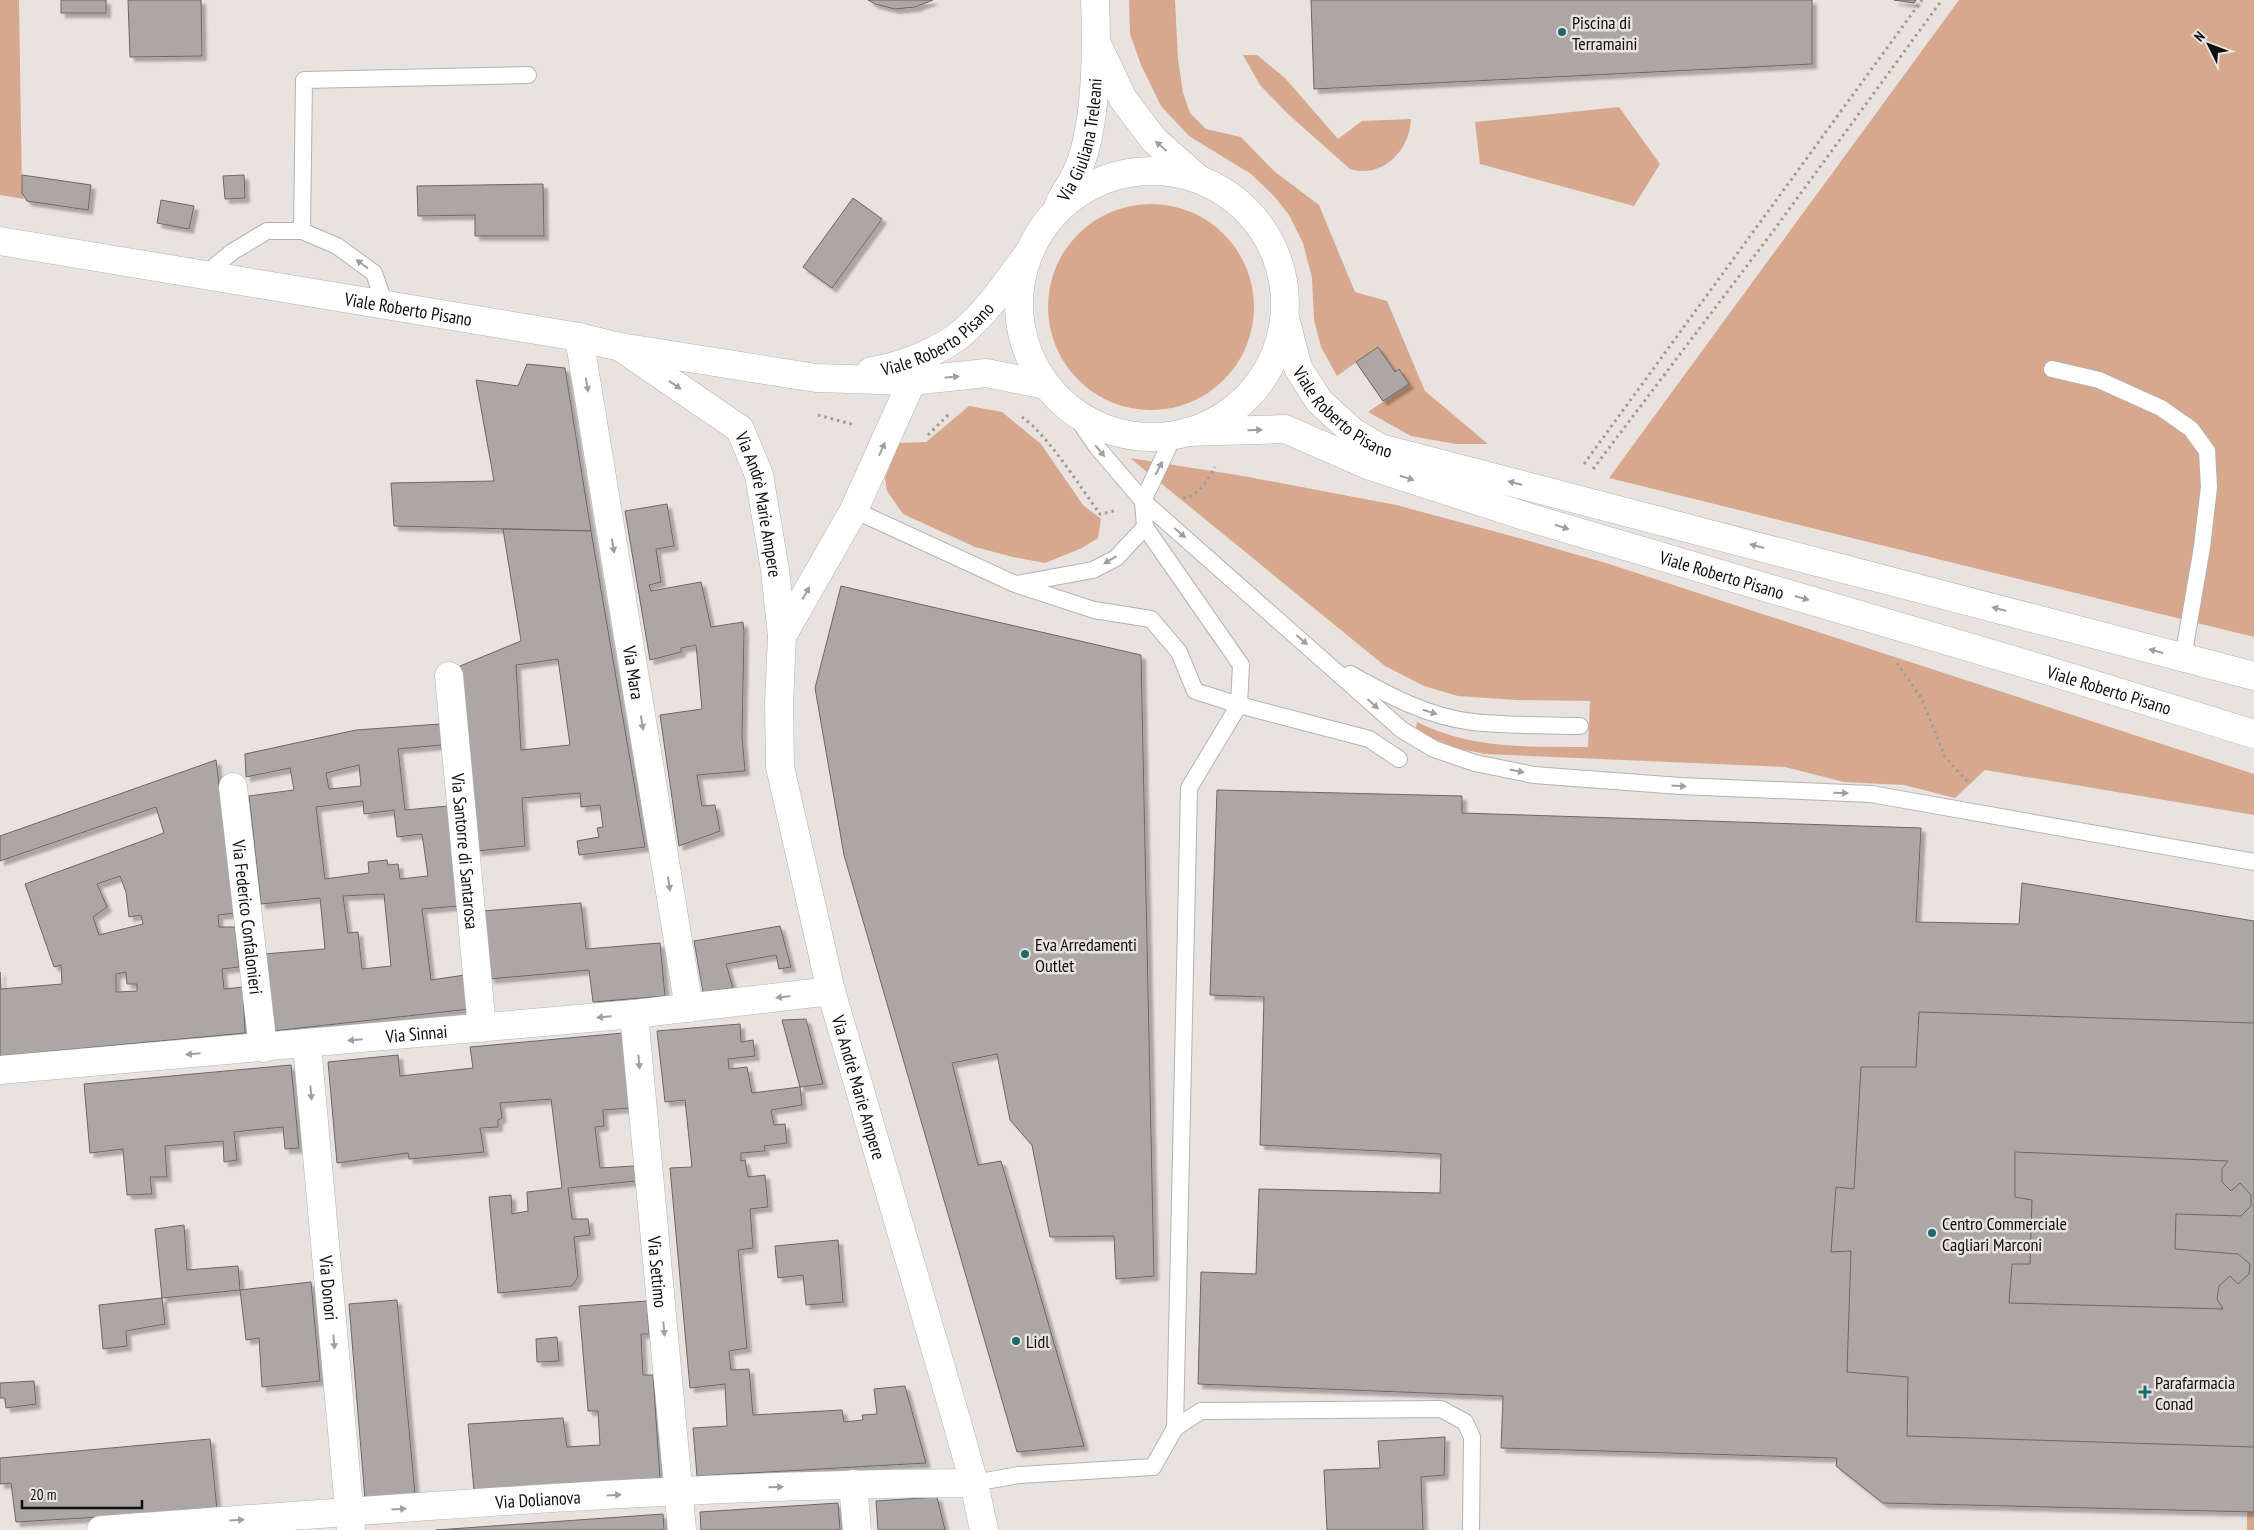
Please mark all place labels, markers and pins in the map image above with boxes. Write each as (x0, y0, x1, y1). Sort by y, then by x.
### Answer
place label: Piscina di Terramaini (1572, 11, 1637, 55)
marker: Piscina di Terramaini (1556, 26, 1568, 38)
place label: Eva Arredamenti Outlet (1035, 933, 1137, 977)
marker: Eva Arredamenti Outlet (1019, 948, 1031, 960)
place label: Centro Commerciale Cagliari Marconi (1942, 1212, 2067, 1256)
marker: Centro Commerciale Cagliari Marconi (1926, 1227, 1938, 1239)
place label: Lidl (1026, 1330, 1050, 1353)
marker: Lidl (1010, 1335, 1022, 1347)
place label: Parafarmacia Conad (2155, 1371, 2235, 1415)
marker: Parafarmacia Conad (2139, 1386, 2151, 1398)

